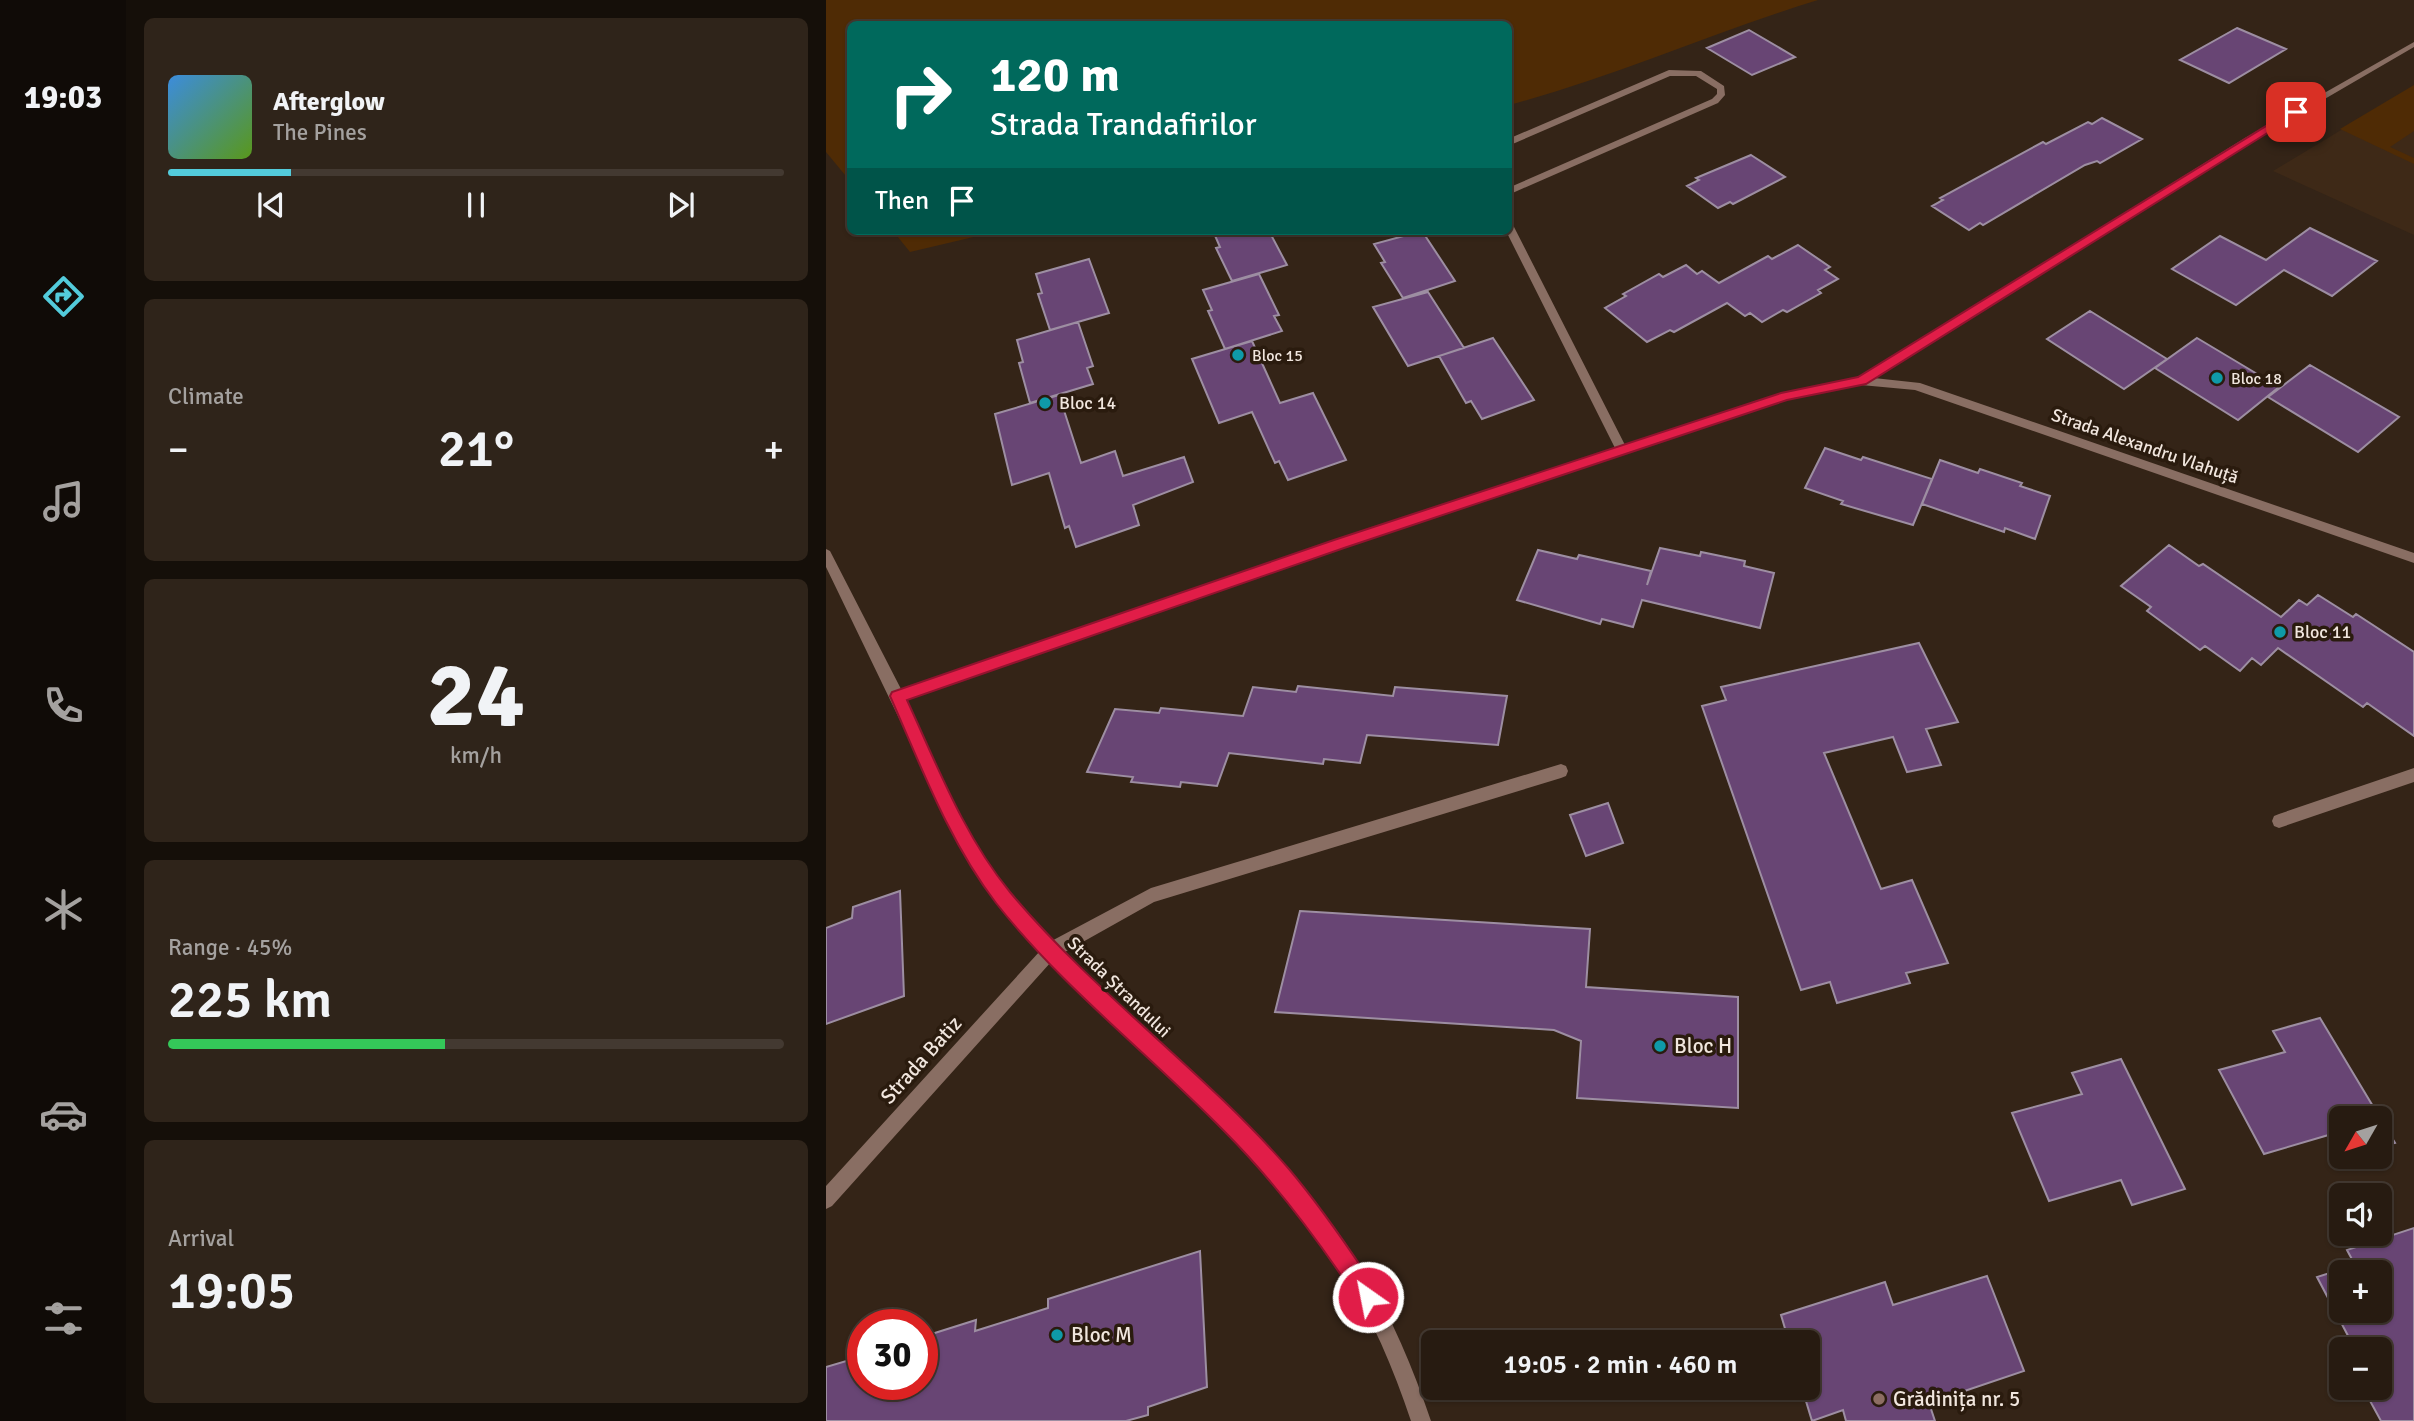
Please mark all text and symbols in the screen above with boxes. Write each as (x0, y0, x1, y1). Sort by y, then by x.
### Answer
text: 120 m (990, 45, 1120, 105)
icon: right (875, 49, 966, 140)
text: 19:03 (24, 78, 102, 117)
pin (2266, 82, 2326, 142)
text: Afterglow (273, 86, 385, 118)
icon: arrive (2277, 93, 2315, 131)
text: Strada Trandafirilor (990, 105, 1257, 144)
text: The Pines (273, 118, 367, 147)
icon: arrive (943, 182, 981, 220)
text: Then (875, 185, 929, 217)
icon: previous (252, 186, 290, 224)
icon: pause (457, 186, 495, 224)
icon: next (662, 186, 700, 224)
icon: directions (39, 272, 88, 321)
place label: Bloc 15 (1252, 346, 1303, 366)
marker: Bloc 15 (1230, 347, 1246, 363)
place label: Bloc 18 (2231, 369, 2282, 389)
marker: Bloc 18 (2209, 370, 2225, 386)
text: Climate (168, 382, 244, 411)
place label: Bloc 14 (1059, 392, 1117, 414)
marker: Bloc 14 (1037, 395, 1053, 411)
street label: Strada Alexandru Vlahuță (2049, 404, 2241, 488)
text: 21° (438, 417, 514, 481)
text: − (168, 426, 189, 473)
text: + (763, 426, 784, 473)
icon: music (39, 477, 88, 526)
place label: Bloc 11 (2294, 621, 2351, 643)
marker: Bloc 11 (2272, 624, 2288, 640)
text: 24 (427, 639, 525, 752)
icon: phone (39, 681, 88, 730)
text: km/h (450, 741, 502, 770)
icon: climate (39, 885, 88, 934)
street label: Strada Ștrandului (1063, 932, 1175, 1042)
text: Range · 45% (168, 933, 292, 962)
text: 225 km (168, 968, 332, 1032)
street label: Strada Batiz (875, 1011, 967, 1109)
place label: Bloc H (1674, 1033, 1732, 1059)
marker: Bloc H (1652, 1038, 1668, 1054)
icon: car (39, 1090, 88, 1139)
north arrow (2329, 1106, 2392, 1169)
map controls (2329, 1106, 2392, 1400)
button: sound (2329, 1183, 2392, 1246)
text: Arrival (168, 1224, 234, 1253)
text: 19:05 (168, 1259, 295, 1323)
position arrow (1331, 1260, 1405, 1334)
button: + (2329, 1260, 2392, 1323)
icon: filters (39, 1294, 88, 1343)
speed limit sign: 30 (847, 1309, 938, 1400)
place label: Bloc M (1071, 1322, 1132, 1348)
marker: Bloc M (1049, 1327, 1065, 1343)
button: − (2329, 1337, 2392, 1400)
text: 19:05 · 2 min · 460 m (1504, 1349, 1737, 1381)
place label: Grădinița nr. 5 (1893, 1386, 2020, 1412)
marker: Grădinița nr. 5 (1871, 1391, 1887, 1407)

